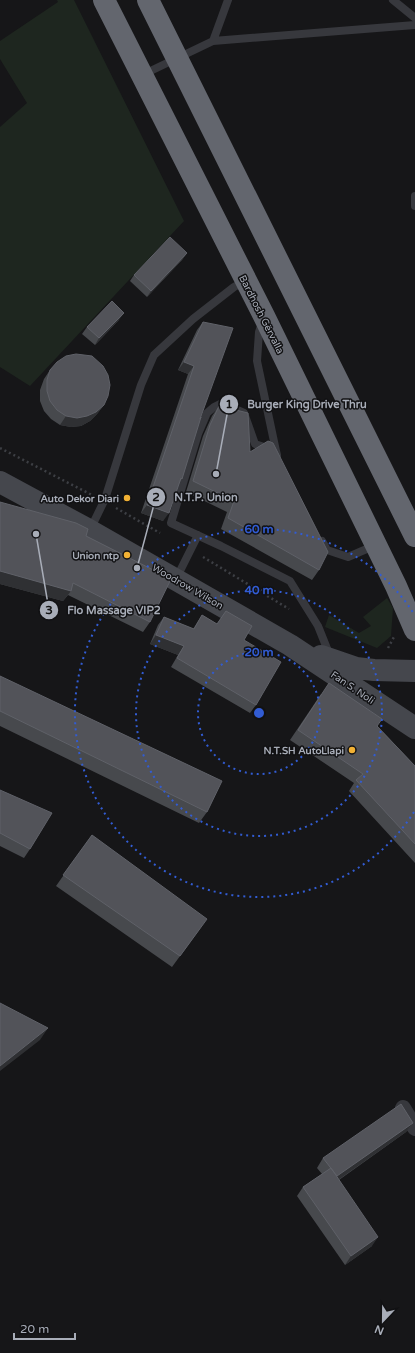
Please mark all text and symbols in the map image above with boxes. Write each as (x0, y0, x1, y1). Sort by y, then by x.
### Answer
street label: Bardhosh Gërvalla (236, 273, 286, 356)
callout: Burger King Drive Thru (219, 393, 374, 416)
text: 1 (225, 397, 233, 411)
text: Burger King Drive Thru (247, 398, 367, 412)
callout: N.T.P. Union (146, 486, 245, 509)
text: 2 (152, 490, 160, 504)
text: N.T.P. Union (174, 491, 238, 504)
place label: Auto Dekor Diari (40, 493, 120, 505)
marker: Auto Dekor Diari (122, 493, 132, 503)
text: 60 m (244, 522, 274, 536)
place label: Union ntp (72, 550, 120, 562)
marker: Union ntp (122, 550, 132, 560)
street label: Woodrow Wilson (150, 562, 225, 612)
text: 40 m (244, 583, 274, 597)
callout: Flo Massage VIP2 (39, 598, 168, 621)
text: 3 (45, 603, 53, 617)
text: Flo Massage VIP2 (67, 604, 161, 618)
text: 20 m (244, 645, 274, 659)
street label: Fan S. Noli (328, 669, 377, 707)
centre of rings (252, 706, 266, 720)
place label: N.T.SH AutoLlapi (264, 745, 345, 757)
marker: N.T.SH AutoLlapi (347, 745, 357, 755)
north arrow (363, 1301, 403, 1341)
scale bar (14, 1315, 75, 1341)
text: 20 m (20, 1322, 49, 1336)
text: N (373, 1322, 386, 1337)

